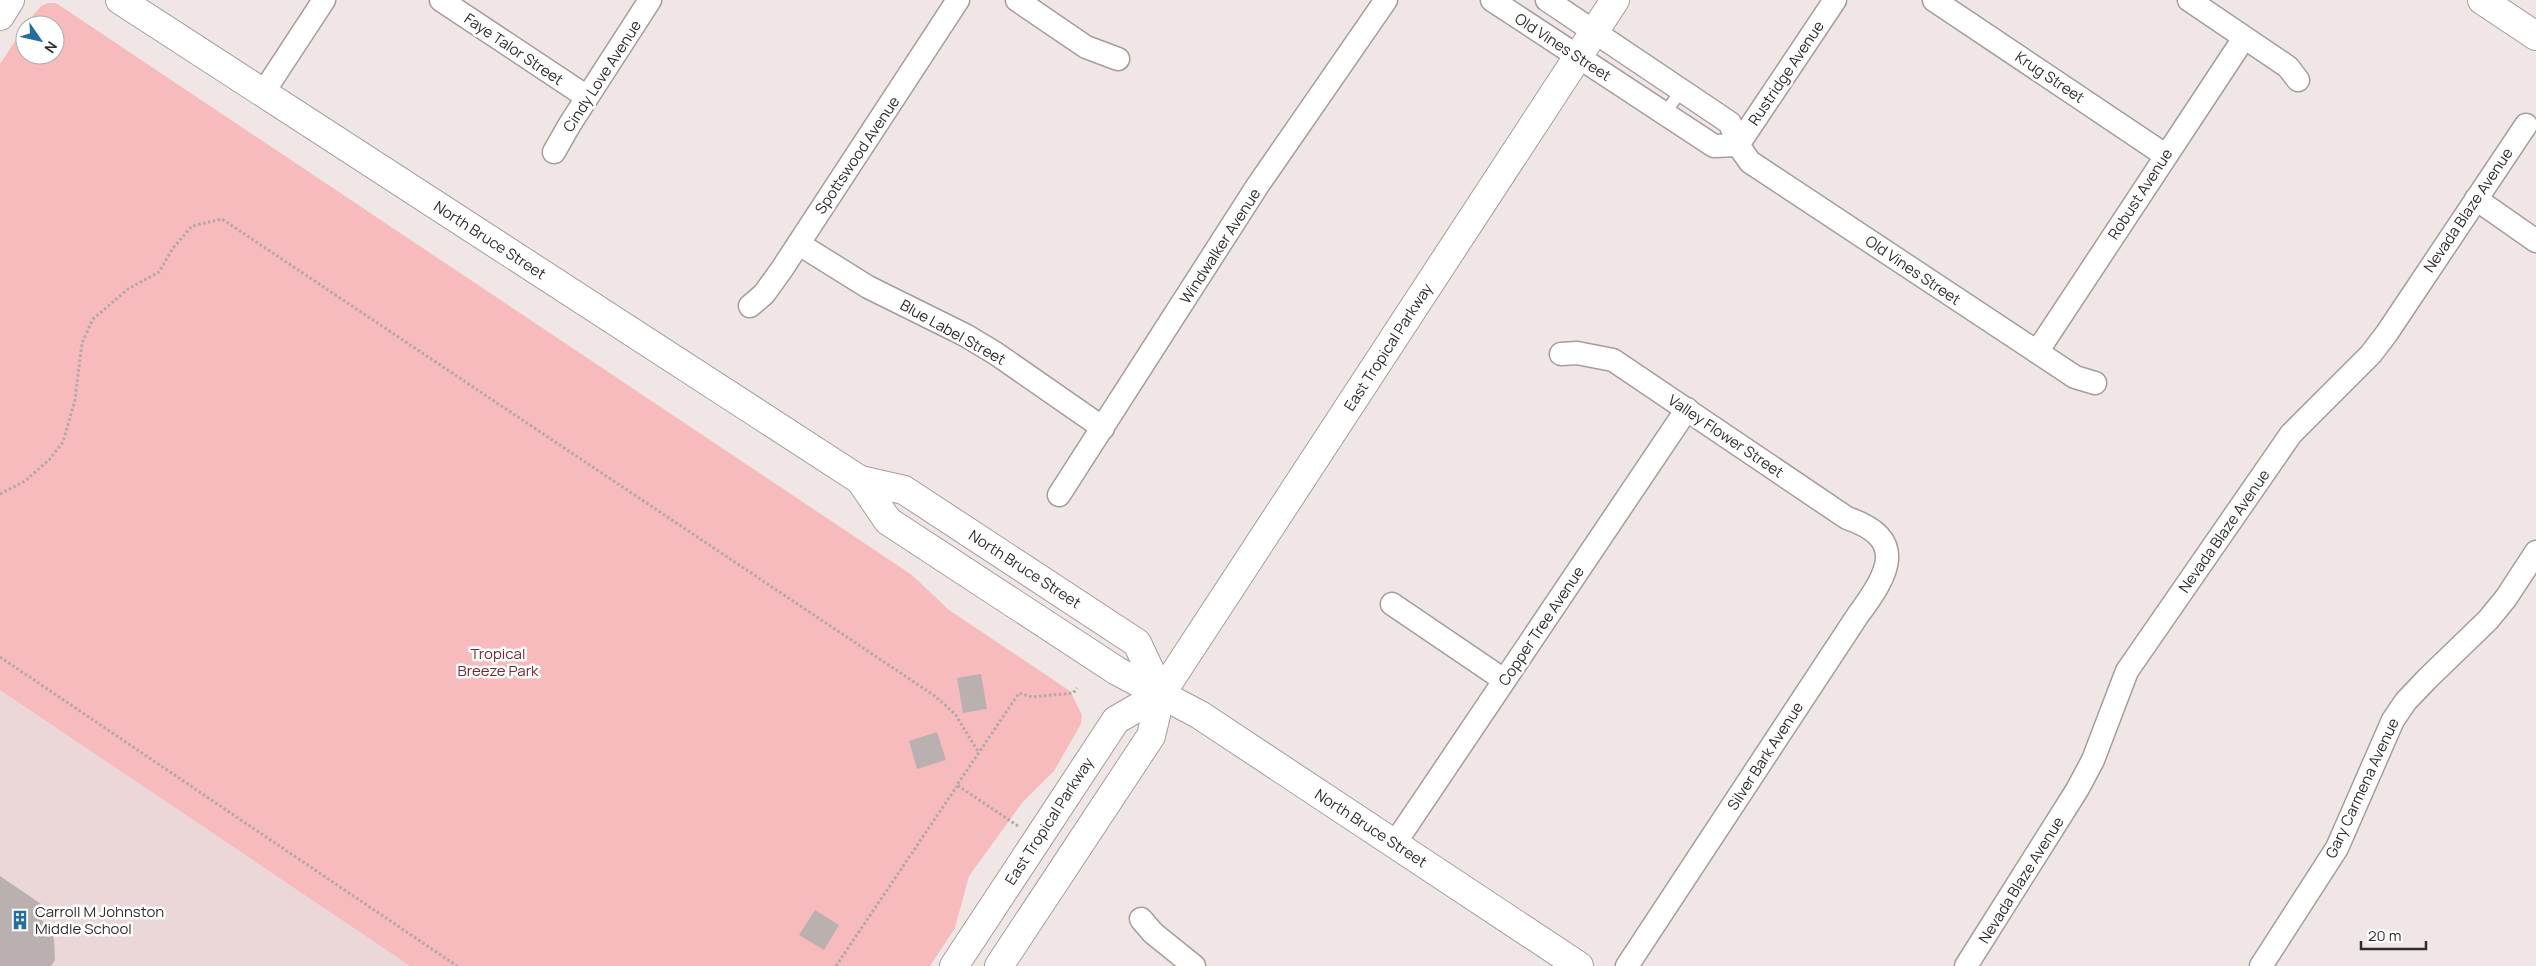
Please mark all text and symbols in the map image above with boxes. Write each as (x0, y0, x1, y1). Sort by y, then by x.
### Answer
street label: Faye Talor Street (460, 8, 568, 90)
street label: Old Vines Street (1511, 8, 1615, 86)
north arrow (15, 15, 65, 65)
street label: Cindy Love Avenue (558, 16, 646, 136)
street label: Rustridge Avenue (1743, 16, 1829, 129)
text: N (41, 38, 62, 57)
street label: Krug Street (2011, 46, 2089, 108)
street label: Spottswood Avenue (810, 92, 904, 218)
street label: Nevada Blaze Avenue (2418, 143, 2518, 276)
street label: Robust Avenue (2103, 144, 2177, 243)
street label: Windwalker Avenue (1175, 184, 1265, 308)
street label: North Bruce Street (430, 196, 550, 284)
street label: Old Vines Street (1861, 230, 1965, 310)
street label: East Tropical Parkway (1339, 279, 1437, 415)
street label: Blue Label Street (896, 294, 1010, 370)
street label: Valley Flower Street (1664, 389, 1788, 483)
street label: Nevada Blaze Avenue (2174, 465, 2275, 597)
street label: North Bruce Street (965, 525, 1085, 613)
street label: Copper Tree Avenue (1493, 562, 1589, 690)
park label: Tropical Breeze Park (458, 643, 539, 681)
street label: Silver Bark Avenue (1722, 697, 1808, 814)
street label: Gary Carmena Avenue (2320, 714, 2404, 862)
street label: East Tropical Parkway (1000, 753, 1098, 889)
street label: North Bruce Street (1311, 784, 1431, 872)
street label: Nevada Blaze Avenue (1973, 812, 2069, 947)
place label: Carroll M Johnston Middle School (35, 901, 164, 939)
building icon: Carroll M Johnston Middle School (9, 909, 31, 931)
scale bar (2361, 918, 2426, 950)
text: 20 m (2368, 925, 2401, 946)

